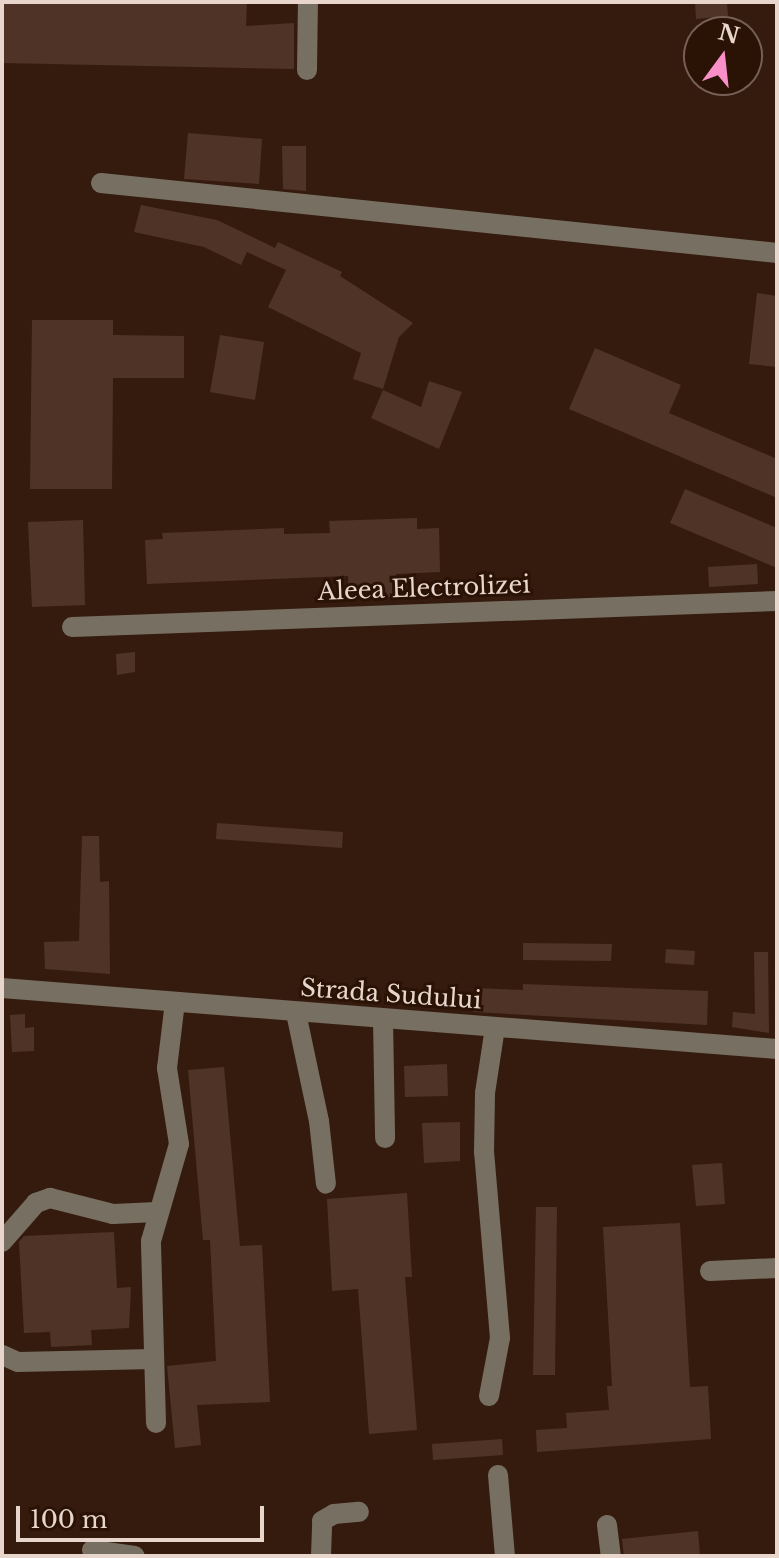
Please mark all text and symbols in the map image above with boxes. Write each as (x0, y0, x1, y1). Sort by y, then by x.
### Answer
north arrow (683, 16, 763, 96)
text: N (715, 19, 742, 50)
street label: Aleea Electrolizei (317, 570, 531, 606)
street label: Strada Sudului (299, 973, 483, 1015)
scale bar (20, 1490, 268, 1540)
text: 100 m (30, 1505, 108, 1534)

